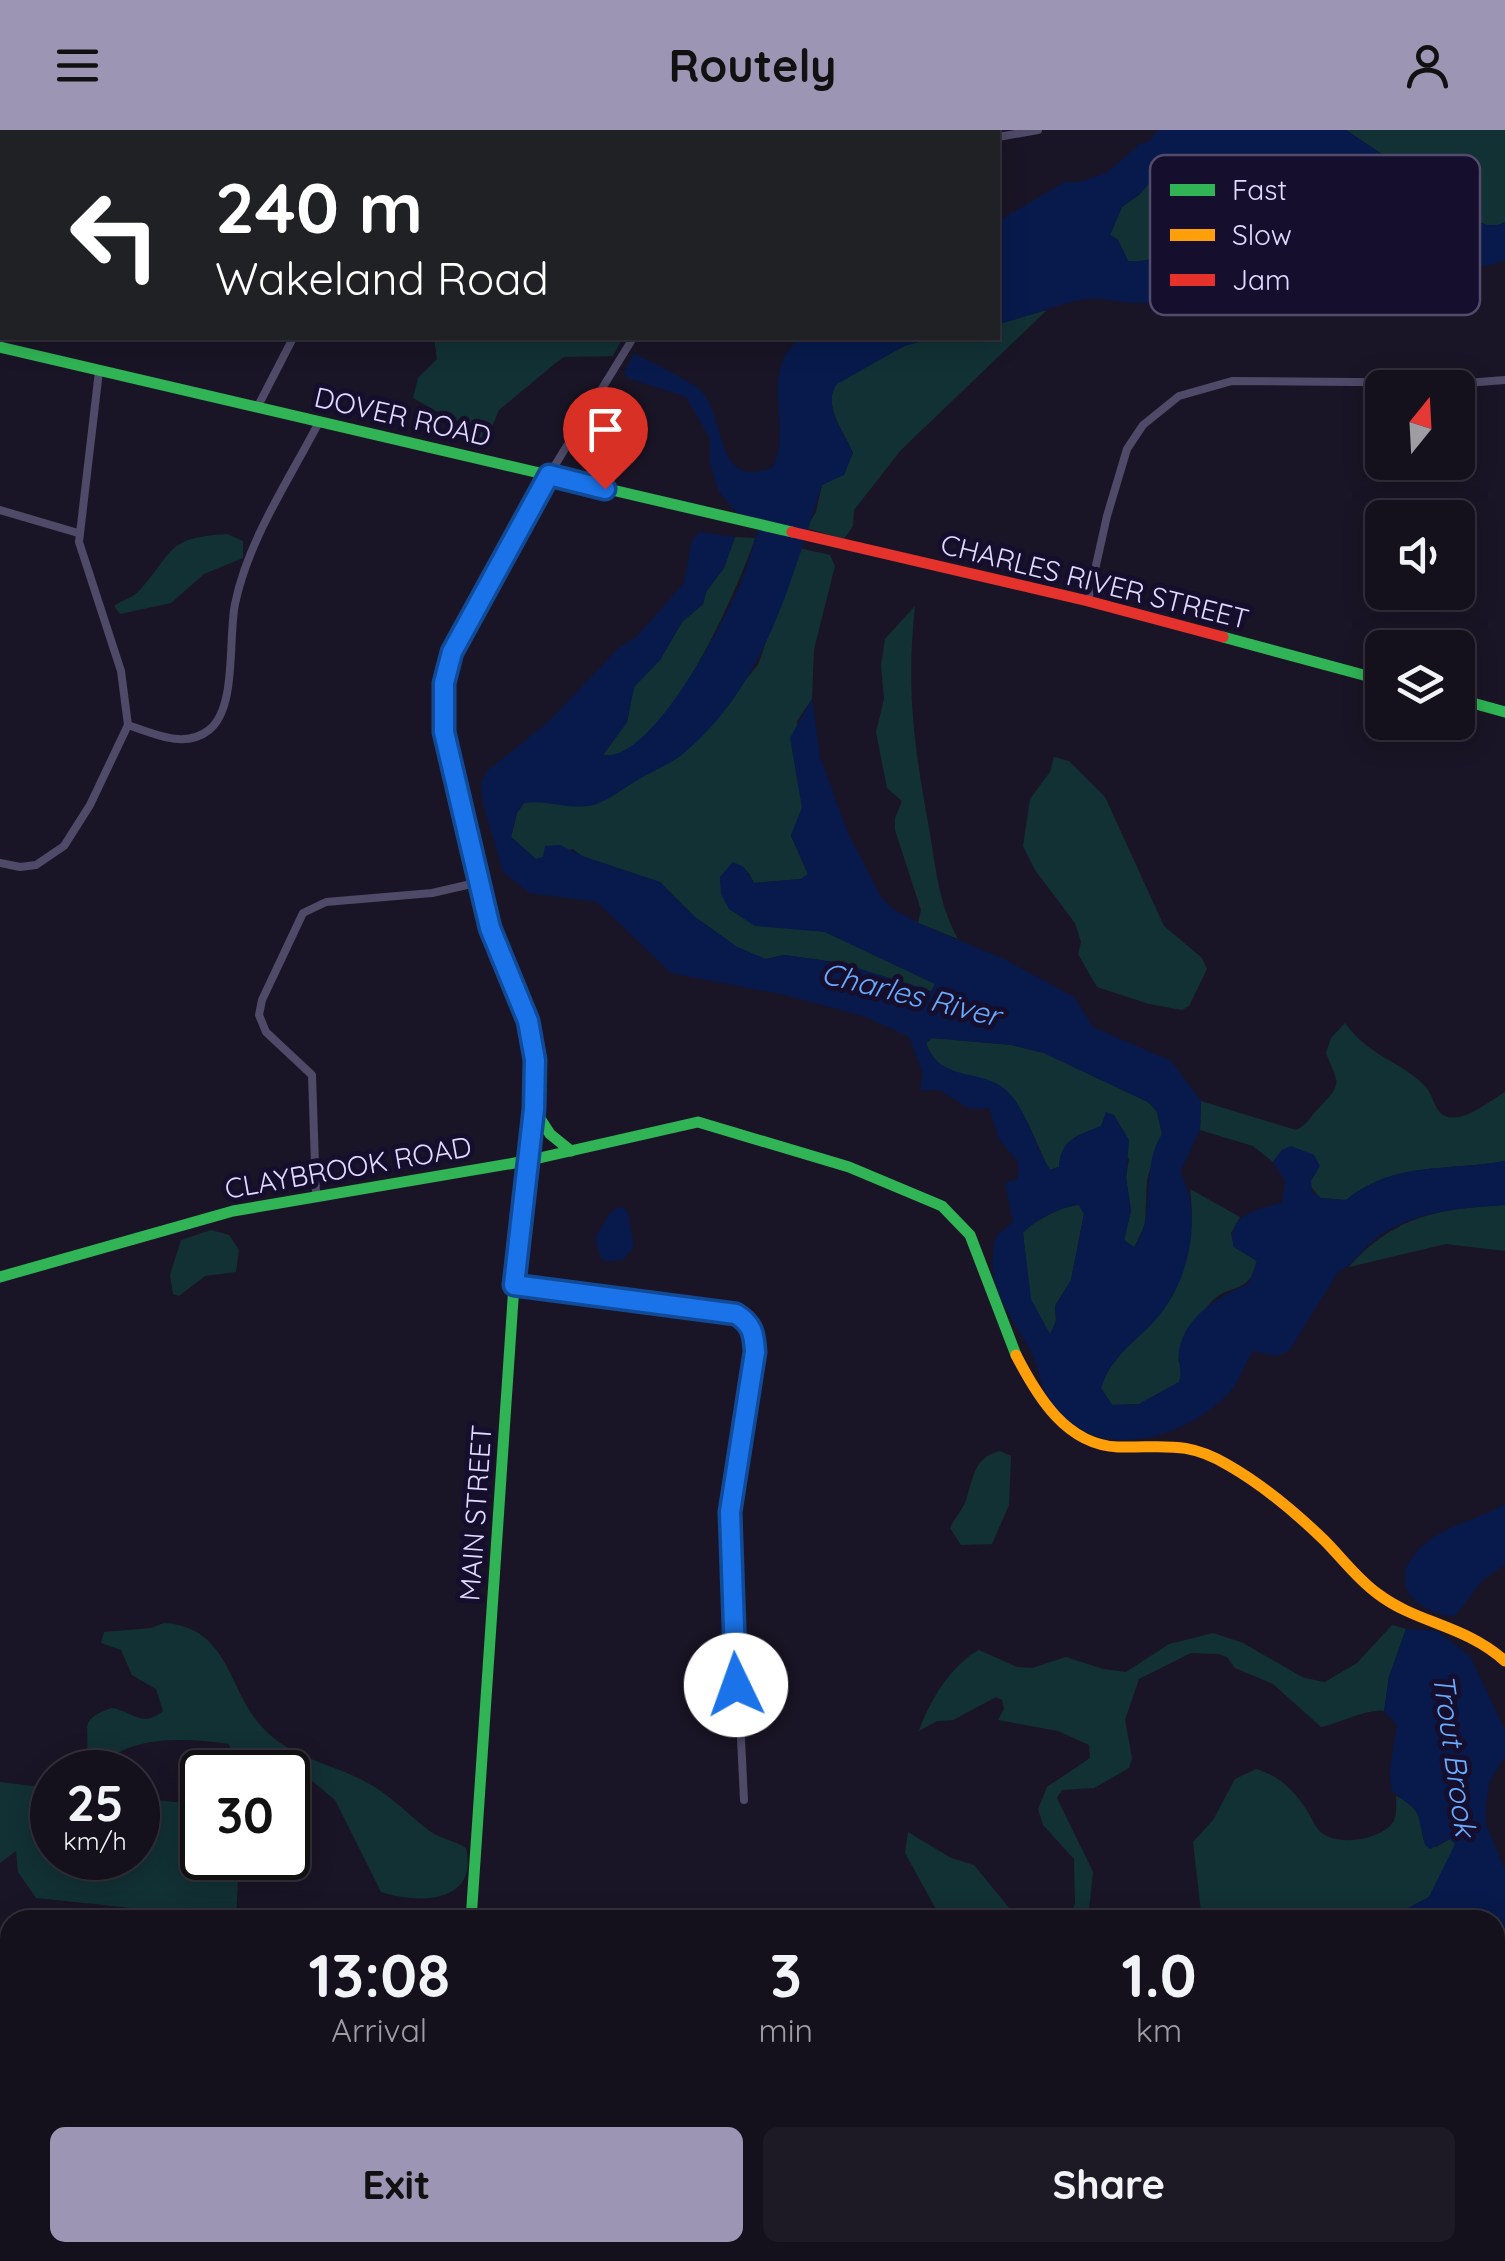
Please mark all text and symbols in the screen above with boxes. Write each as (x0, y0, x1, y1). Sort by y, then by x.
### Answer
text: Routely (669, 37, 836, 93)
icon: menu (50, 38, 105, 93)
icon: person (1400, 38, 1455, 93)
legend (1150, 155, 1480, 315)
text: 240 m (215, 163, 423, 251)
icon: left (50, 170, 180, 300)
text: Fast (1232, 172, 1287, 207)
text: Slow (1232, 217, 1292, 252)
text: Wakeland Road (215, 250, 549, 306)
text: Jam (1232, 262, 1291, 297)
north arrow (1365, 370, 1475, 480)
map controls (1365, 370, 1475, 740)
street label: DOVER ROAD (311, 379, 495, 453)
pin (563, 387, 648, 490)
icon: arrive (578, 402, 633, 457)
button: sound (1365, 500, 1475, 610)
street label: CHARLES RIVER STREET (937, 526, 1253, 636)
button: layers (1365, 630, 1475, 740)
water label: Charles River (818, 953, 1008, 1035)
street label: CLAYBROOK ROAD (222, 1128, 474, 1206)
street label: MAIN STREET (451, 1424, 499, 1602)
position arrow (684, 1633, 788, 1737)
water label: Trout Brook (1425, 1671, 1486, 1841)
speed limit sign: 30 (180, 1750, 310, 1880)
text: 25 (66, 1771, 124, 1834)
text: km/h (63, 1825, 127, 1856)
text: 13:08 (308, 1937, 450, 2012)
text: 3 (770, 1937, 802, 2012)
text: 1.0 (1121, 1937, 1197, 2012)
text: Arrival (331, 2010, 427, 2050)
text: min (758, 2010, 813, 2050)
text: km (1136, 2010, 1182, 2050)
button: Exit (50, 2127, 743, 2242)
button: Share (763, 2127, 1455, 2242)

